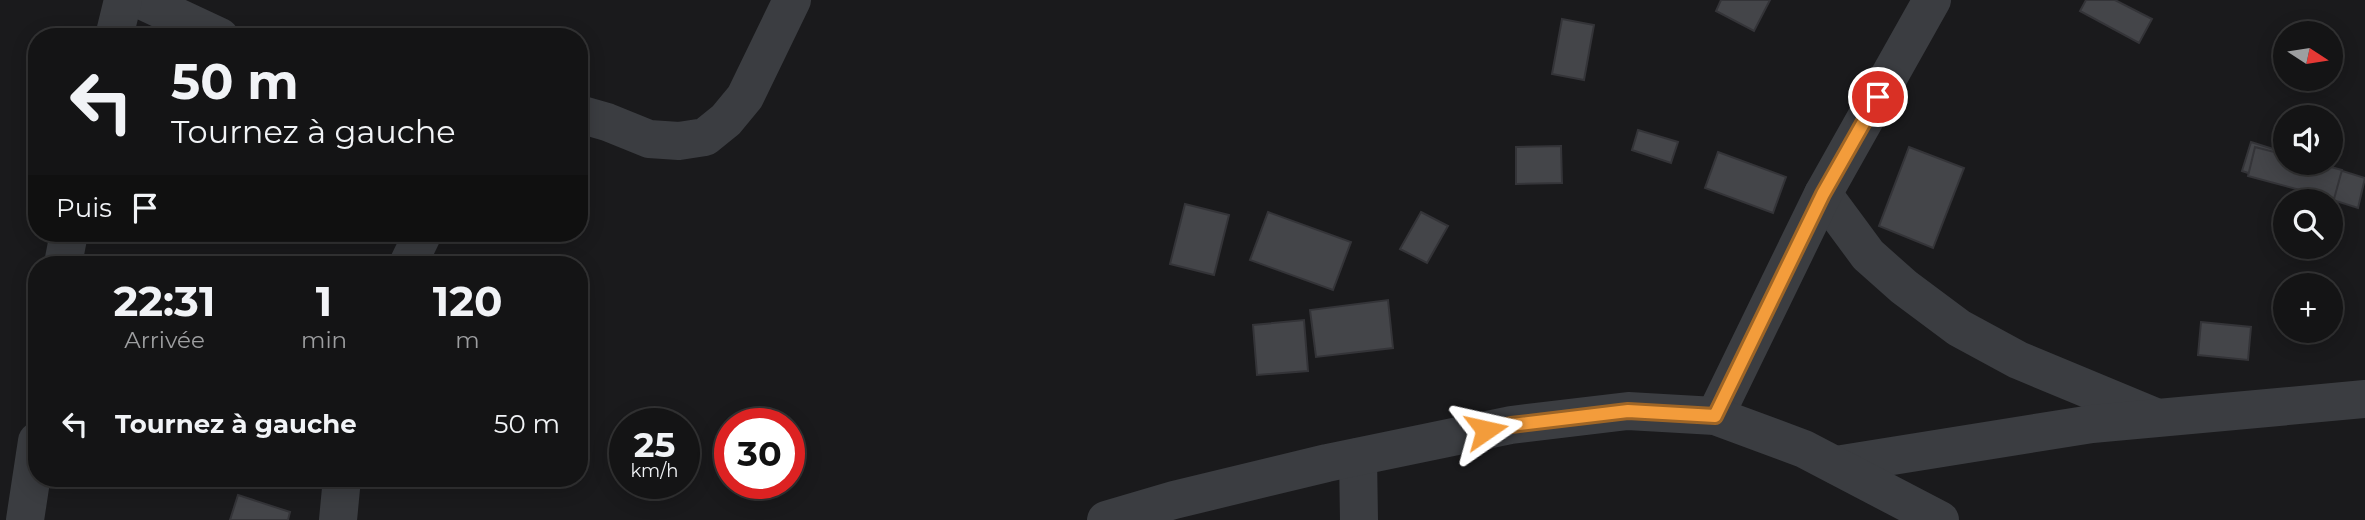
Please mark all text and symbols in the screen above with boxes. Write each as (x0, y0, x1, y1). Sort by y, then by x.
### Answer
north arrow (2273, 21, 2343, 91)
map controls (2273, 21, 2343, 343)
text: 50 m (171, 52, 299, 111)
icon: left (56, 56, 147, 147)
pin (1848, 67, 1908, 127)
icon: arrive (1859, 78, 1897, 116)
button: sound (2273, 105, 2343, 175)
text: Tournez à gauche (171, 112, 456, 151)
icon: arrive (126, 189, 164, 227)
button: search (2273, 189, 2343, 259)
text: Puis (56, 192, 112, 224)
button: + (2273, 273, 2343, 343)
text: 22:31 (114, 275, 215, 327)
text: 1 (316, 275, 332, 327)
text: 120 (433, 275, 502, 327)
text: Arrivée (124, 326, 205, 354)
text: min (301, 326, 347, 354)
text: m (455, 326, 480, 354)
position arrow (1449, 393, 1523, 467)
icon: left (56, 405, 94, 443)
text: Tournez à gauche (115, 408, 357, 440)
text: 50 m (494, 408, 560, 440)
speed limit sign: 30 (714, 408, 805, 499)
text: 25 (634, 423, 675, 466)
text: km/h (630, 460, 679, 482)

